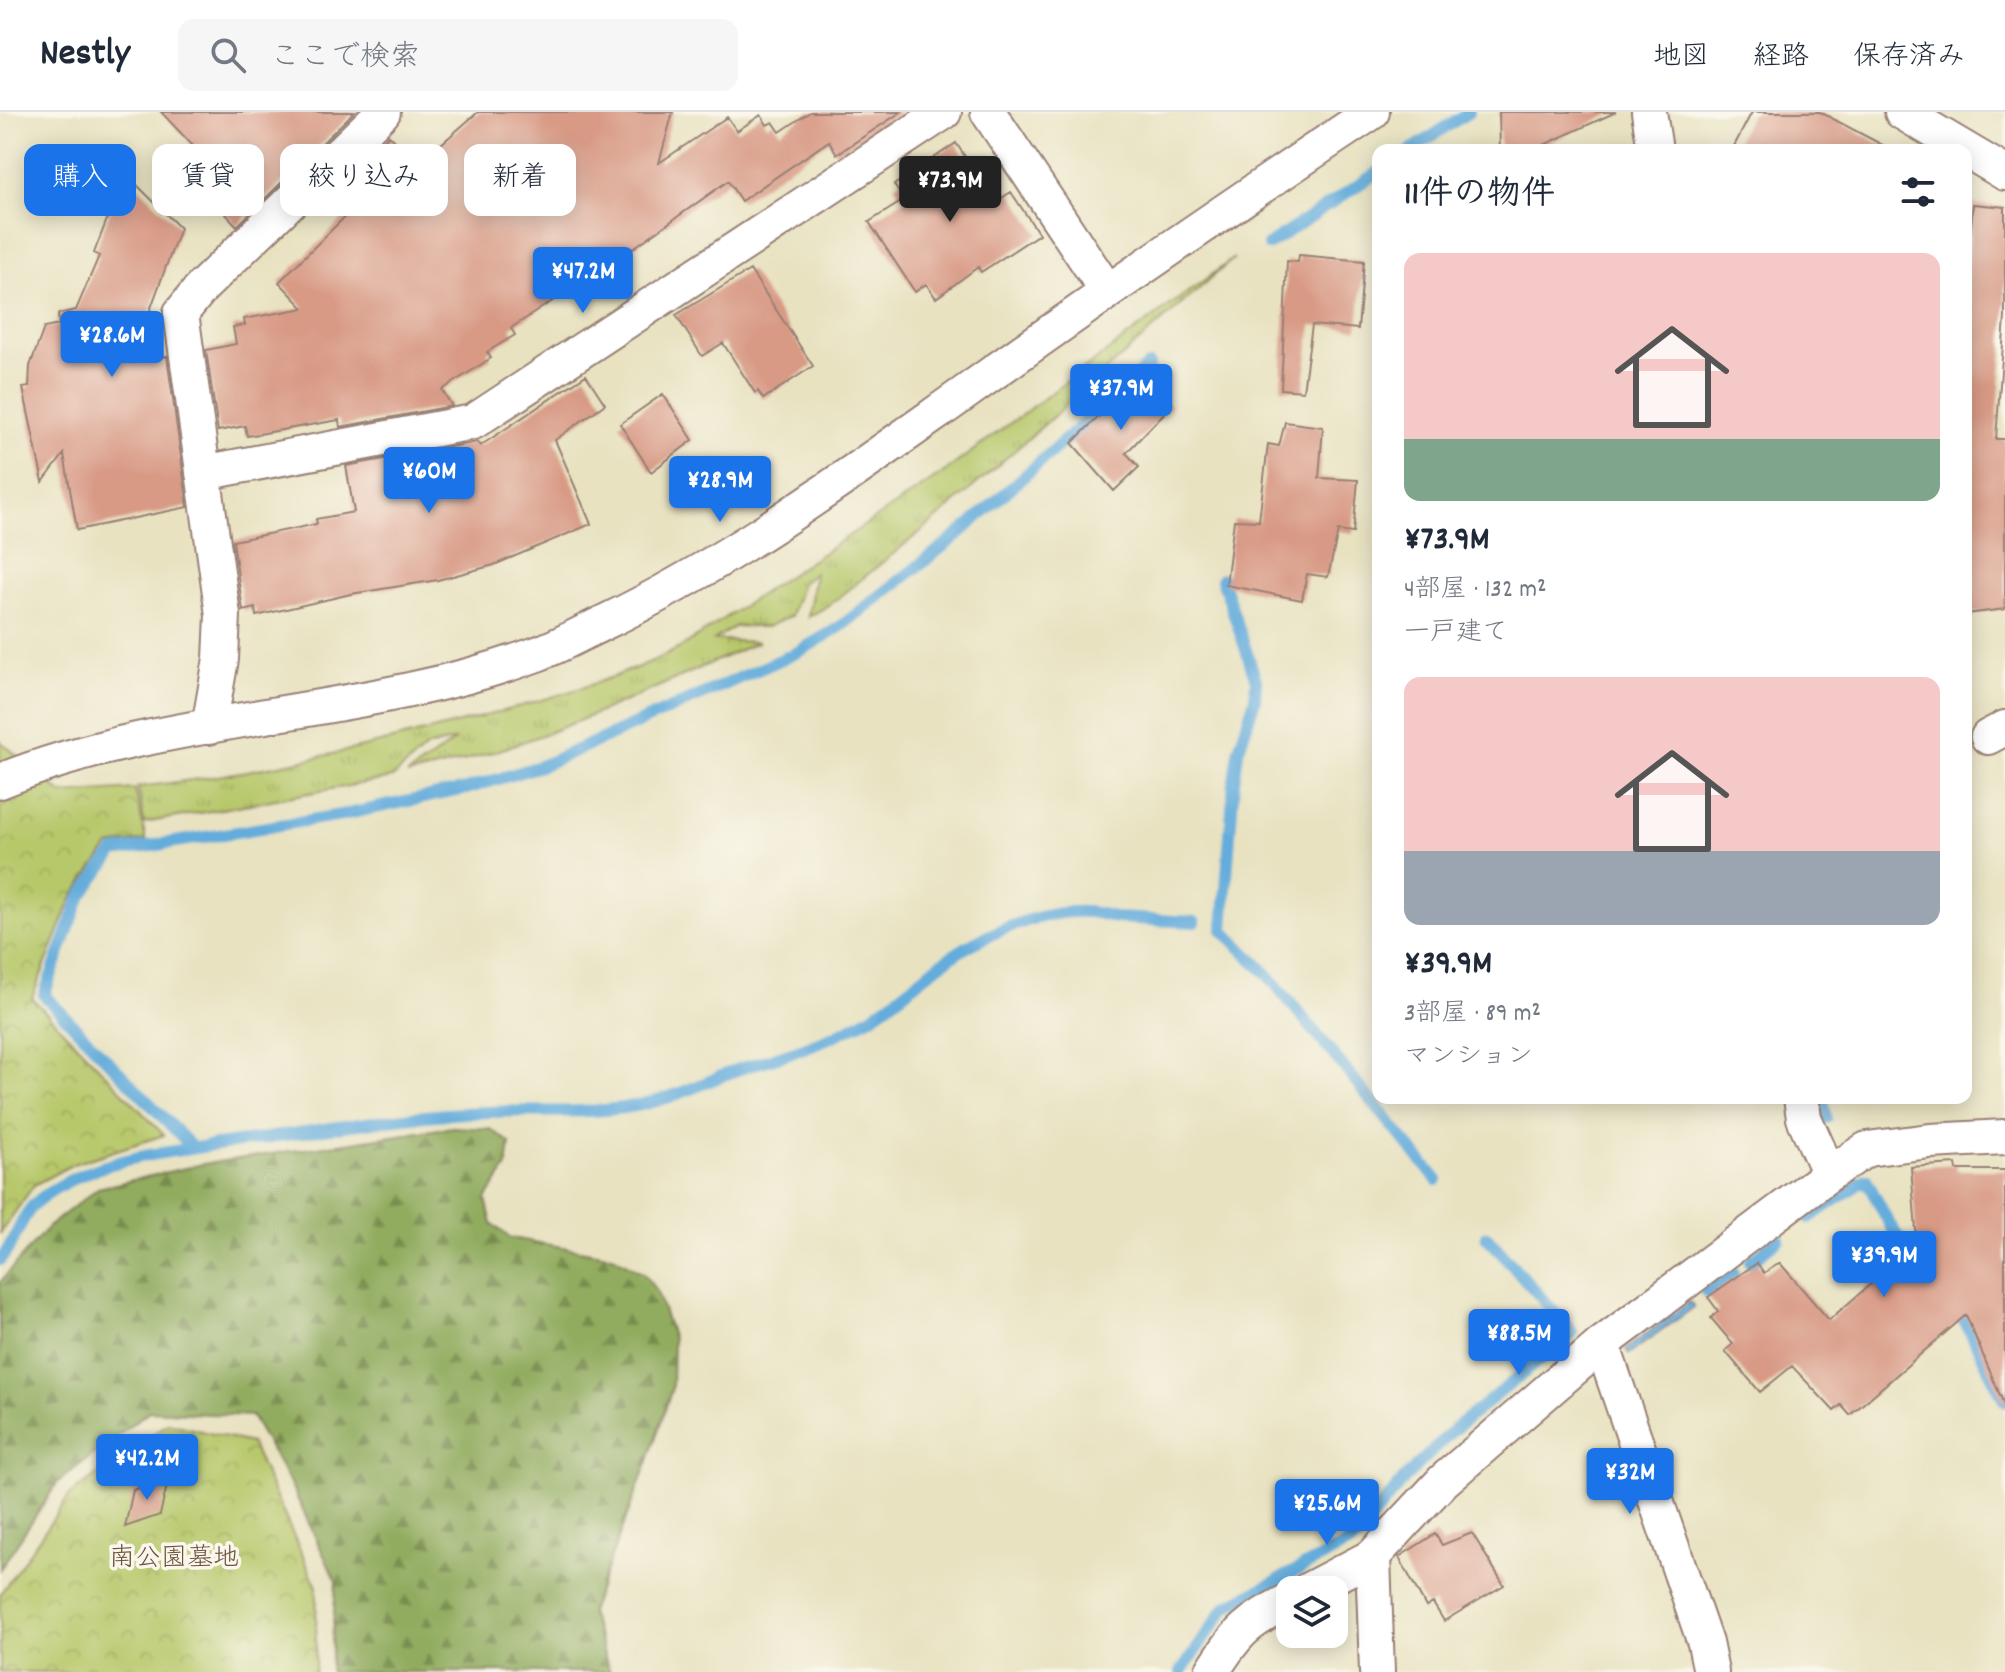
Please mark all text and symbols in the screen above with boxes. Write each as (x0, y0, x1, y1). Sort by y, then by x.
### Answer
search box (178, 19, 738, 91)
text: Nestly (40, 28, 130, 83)
icon: search (206, 33, 250, 77)
text: ここで検索 (270, 38, 420, 81)
text: 地図 (1653, 39, 1709, 79)
text: 経路 (1753, 39, 1809, 79)
text: 保存済み (1853, 39, 1965, 79)
chip: 購入 (24, 144, 136, 216)
chip: 賃貸 (152, 144, 264, 216)
chip: 絞り込み (280, 144, 448, 216)
chip: 新着 (464, 144, 576, 216)
pin: ¥73.9M (885, 156, 1015, 224)
text: ¥73.9M (917, 163, 983, 200)
icon: filters (1896, 170, 1940, 214)
text: 11件の物件 (1404, 172, 1555, 221)
pin: ¥47.2M (518, 247, 648, 315)
text: ¥47.2M (551, 254, 615, 291)
icon: home (1600, 305, 1744, 449)
pin: ¥28.6M (47, 311, 177, 379)
text: ¥28.6M (79, 318, 145, 355)
pin: ¥37.9M (1056, 364, 1186, 432)
text: ¥37.9M (1088, 371, 1154, 408)
pin: ¥60M (382, 447, 476, 515)
text: ¥60M (402, 454, 456, 491)
pin: ¥28.9M (655, 456, 785, 524)
text: ¥28.9M (687, 463, 753, 500)
text: ¥73.9M (1404, 517, 1490, 566)
text: 4部屋 · 132 m² (1404, 572, 1547, 609)
text: 一戸建て (1404, 615, 1508, 652)
icon: home (1600, 729, 1744, 873)
text: ¥39.9M (1404, 941, 1492, 990)
text: 3部屋 · 89 m² (1404, 996, 1541, 1033)
text: マンション (1404, 1039, 1533, 1076)
pin: ¥39.9M (1819, 1231, 1949, 1299)
text: ¥39.9M (1850, 1238, 1918, 1275)
pin: ¥88.5M (1454, 1309, 1584, 1377)
text: ¥88.5M (1486, 1316, 1552, 1353)
pin: ¥42.2M (82, 1434, 212, 1502)
text: ¥42.2M (114, 1441, 180, 1478)
pin: ¥32M (1583, 1448, 1677, 1516)
text: ¥32M (1605, 1455, 1655, 1492)
pin: ¥25.6M (1262, 1479, 1392, 1547)
text: ¥25.6M (1293, 1486, 1361, 1523)
park label: 南公園墓地 (109, 1541, 239, 1578)
map controls (1276, 1576, 1348, 1648)
button: layers (1276, 1576, 1348, 1648)

